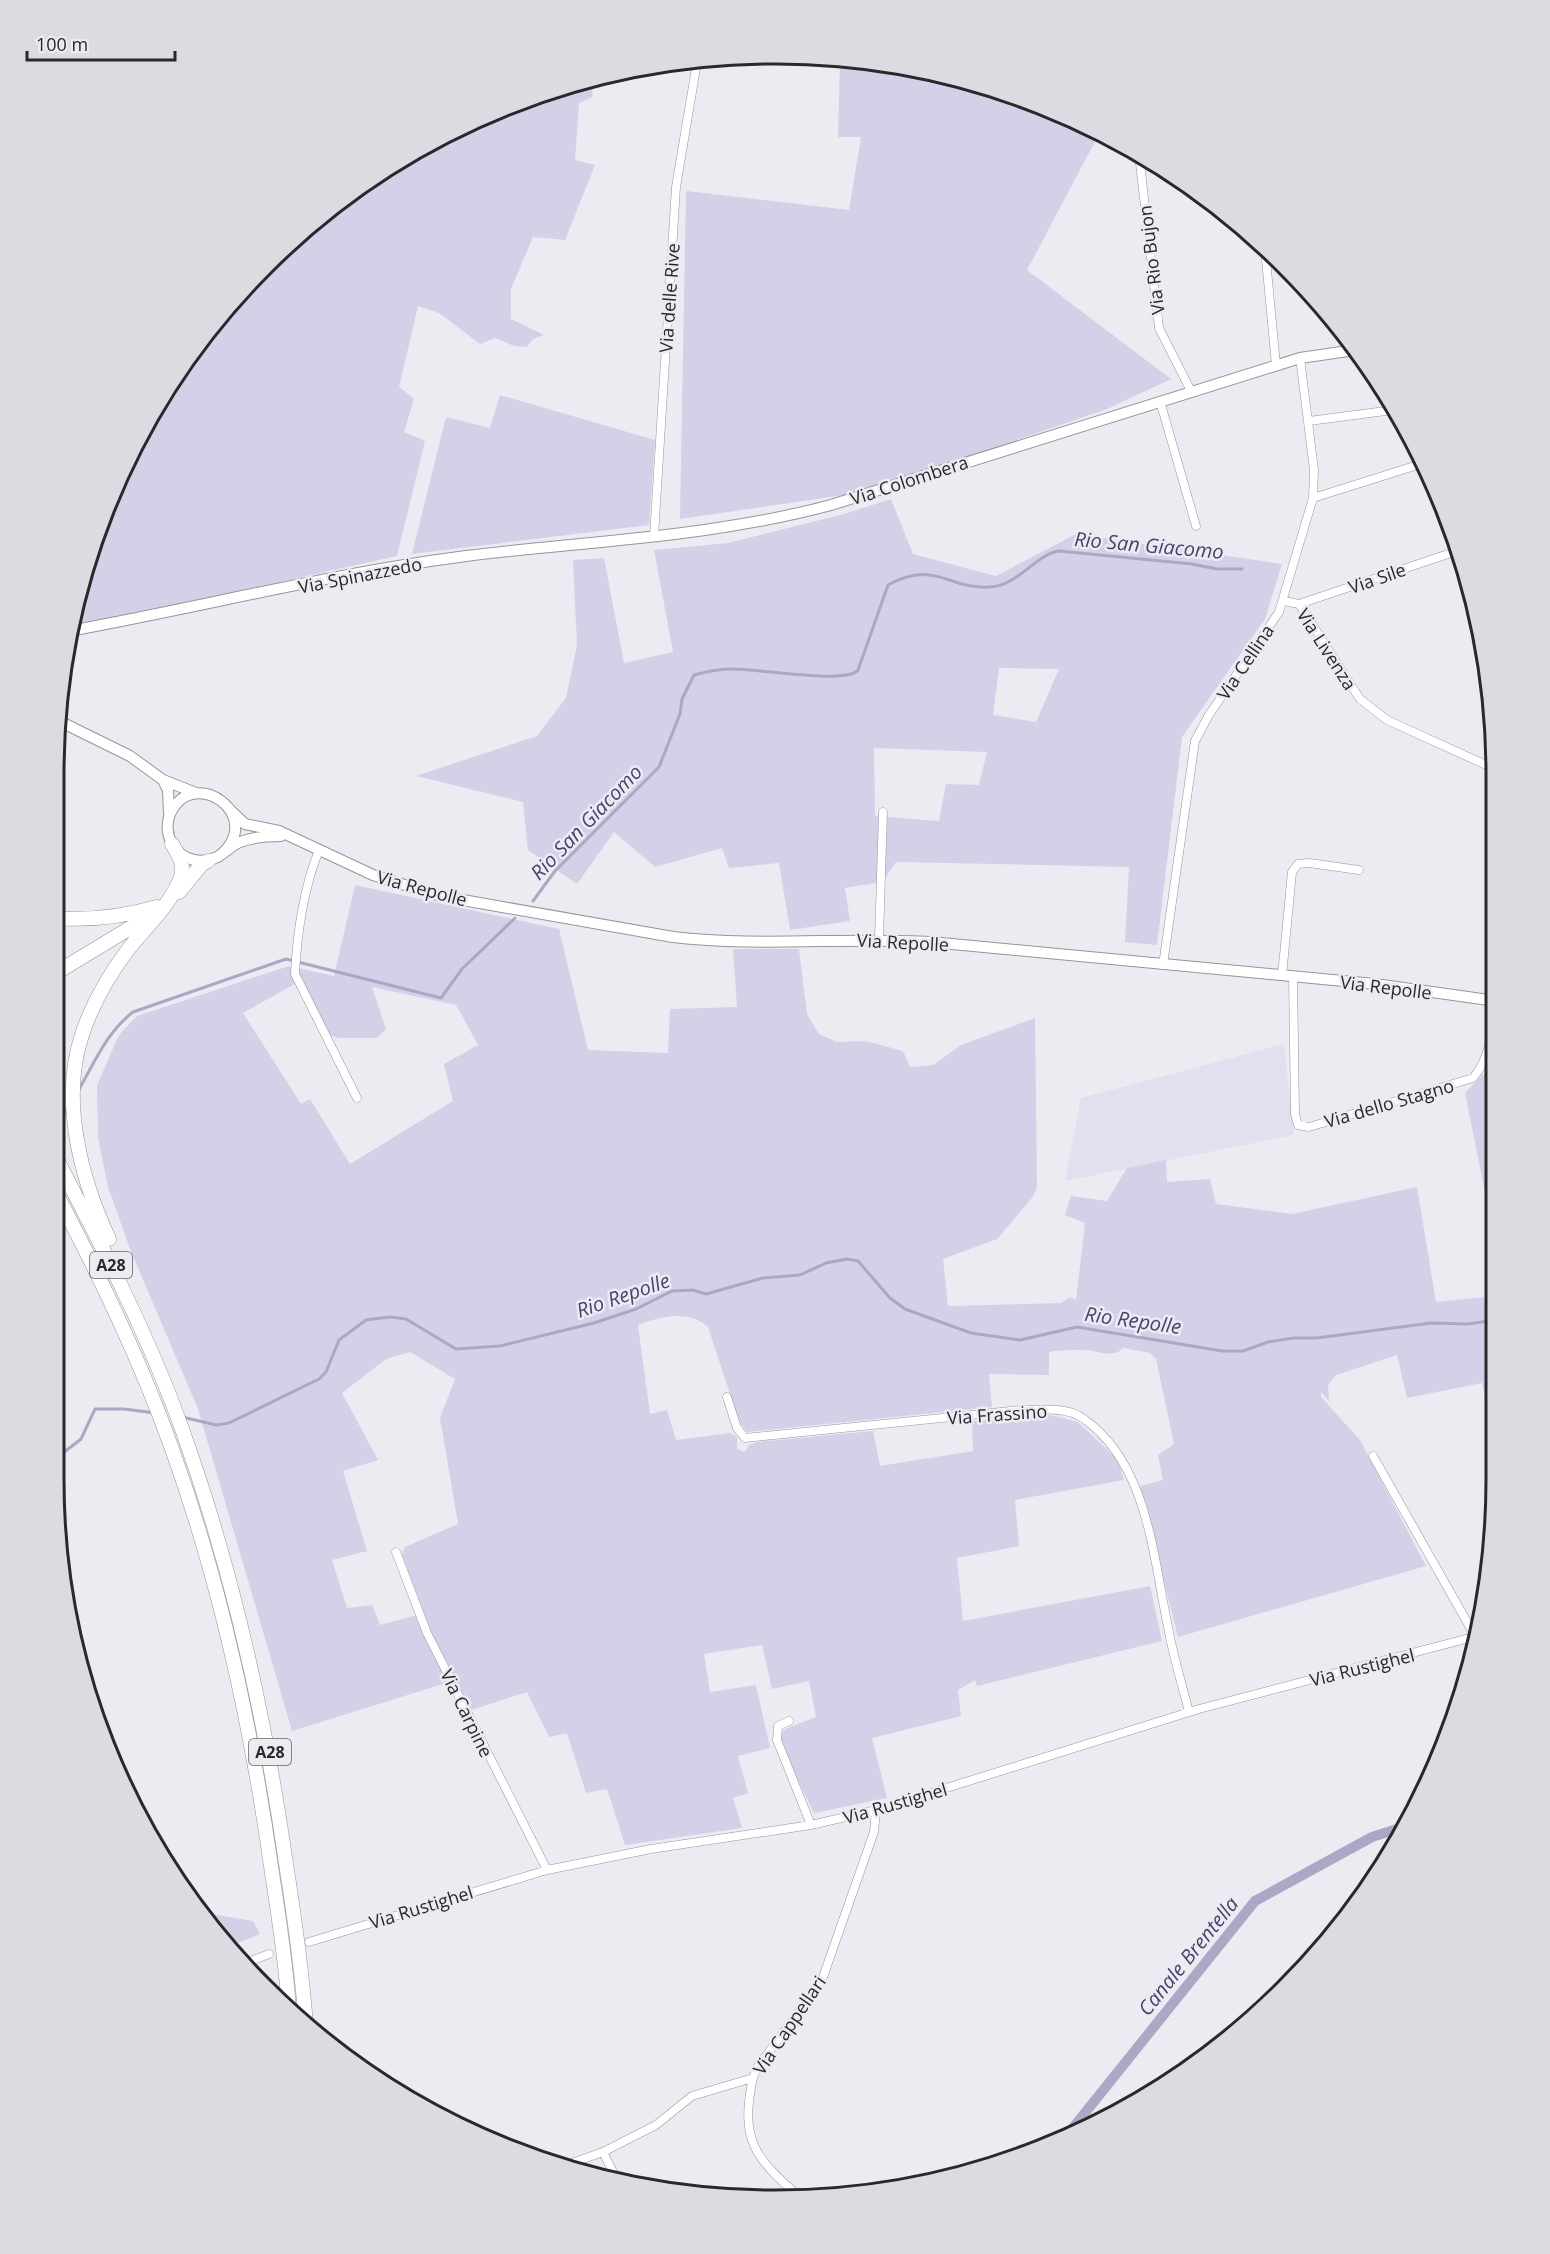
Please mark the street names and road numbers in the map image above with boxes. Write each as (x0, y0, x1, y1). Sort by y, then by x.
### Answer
street label: Via Rio Bujon (1132, 204, 1170, 316)
street label: Via delle Rive (653, 242, 685, 354)
street label: Via Colombera (847, 450, 971, 510)
street label: Via Spinazzedo (296, 551, 424, 599)
street label: Via Sile (1345, 557, 1409, 599)
street label: Via Livenza (1292, 604, 1362, 694)
street label: Via Cellina (1211, 620, 1279, 704)
street label: Via Repolle (374, 864, 470, 912)
street label: Via Repolle (856, 928, 950, 956)
street label: Via Repolle (1339, 969, 1433, 1005)
street label: Via dello Stagno (1321, 1073, 1457, 1133)
road number: A28 (90, 1252, 132, 1278)
street label: Via Frassino (946, 1399, 1048, 1429)
street label: Via Rustighel (1307, 1642, 1417, 1692)
street label: Via Carpine (435, 1665, 499, 1761)
road number: A28 (249, 1739, 291, 1765)
street label: Via Rustighel (840, 1777, 950, 1829)
street label: Via Rustighel (366, 1880, 476, 1934)
street label: Via Cappellari (747, 1971, 831, 2079)

